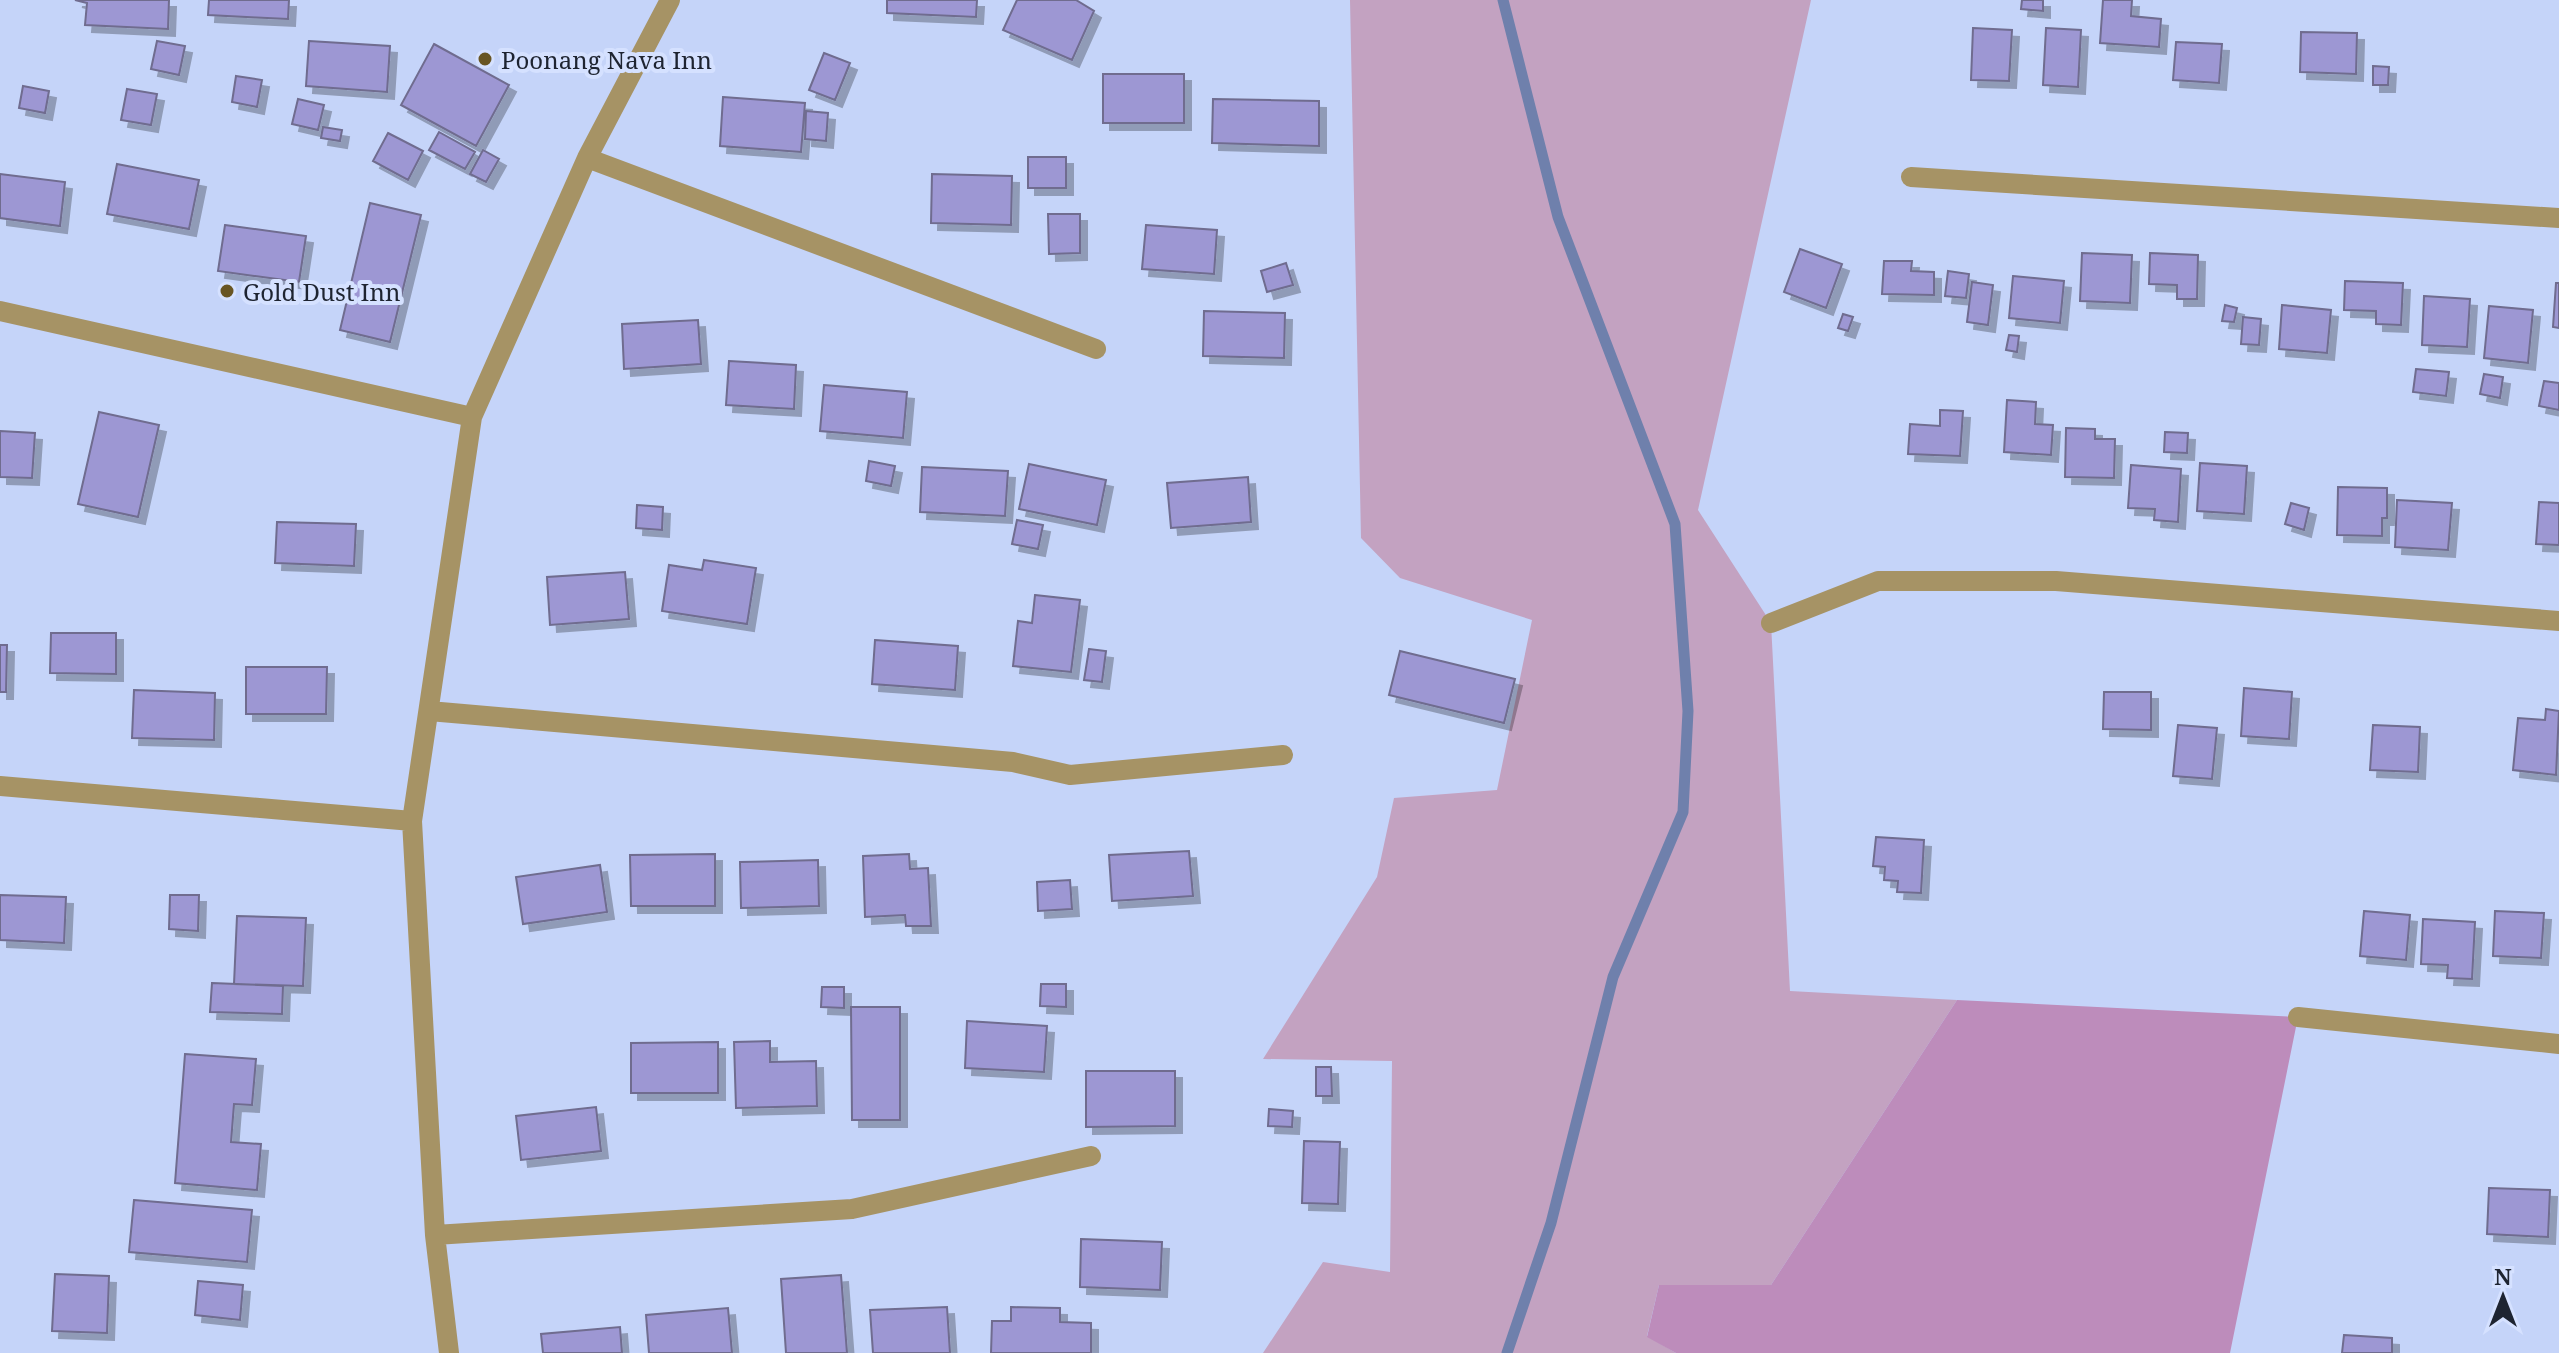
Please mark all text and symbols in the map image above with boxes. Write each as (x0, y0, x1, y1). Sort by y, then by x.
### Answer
place label: Poonang Nava Inn (501, 43, 712, 76)
marker: Poonang Nava Inn (476, 50, 494, 68)
place label: Gold Dust Inn (243, 275, 400, 308)
marker: Gold Dust Inn (218, 282, 236, 300)
north arrow (2463, 1257, 2543, 1337)
text: N (2494, 1261, 2512, 1291)

